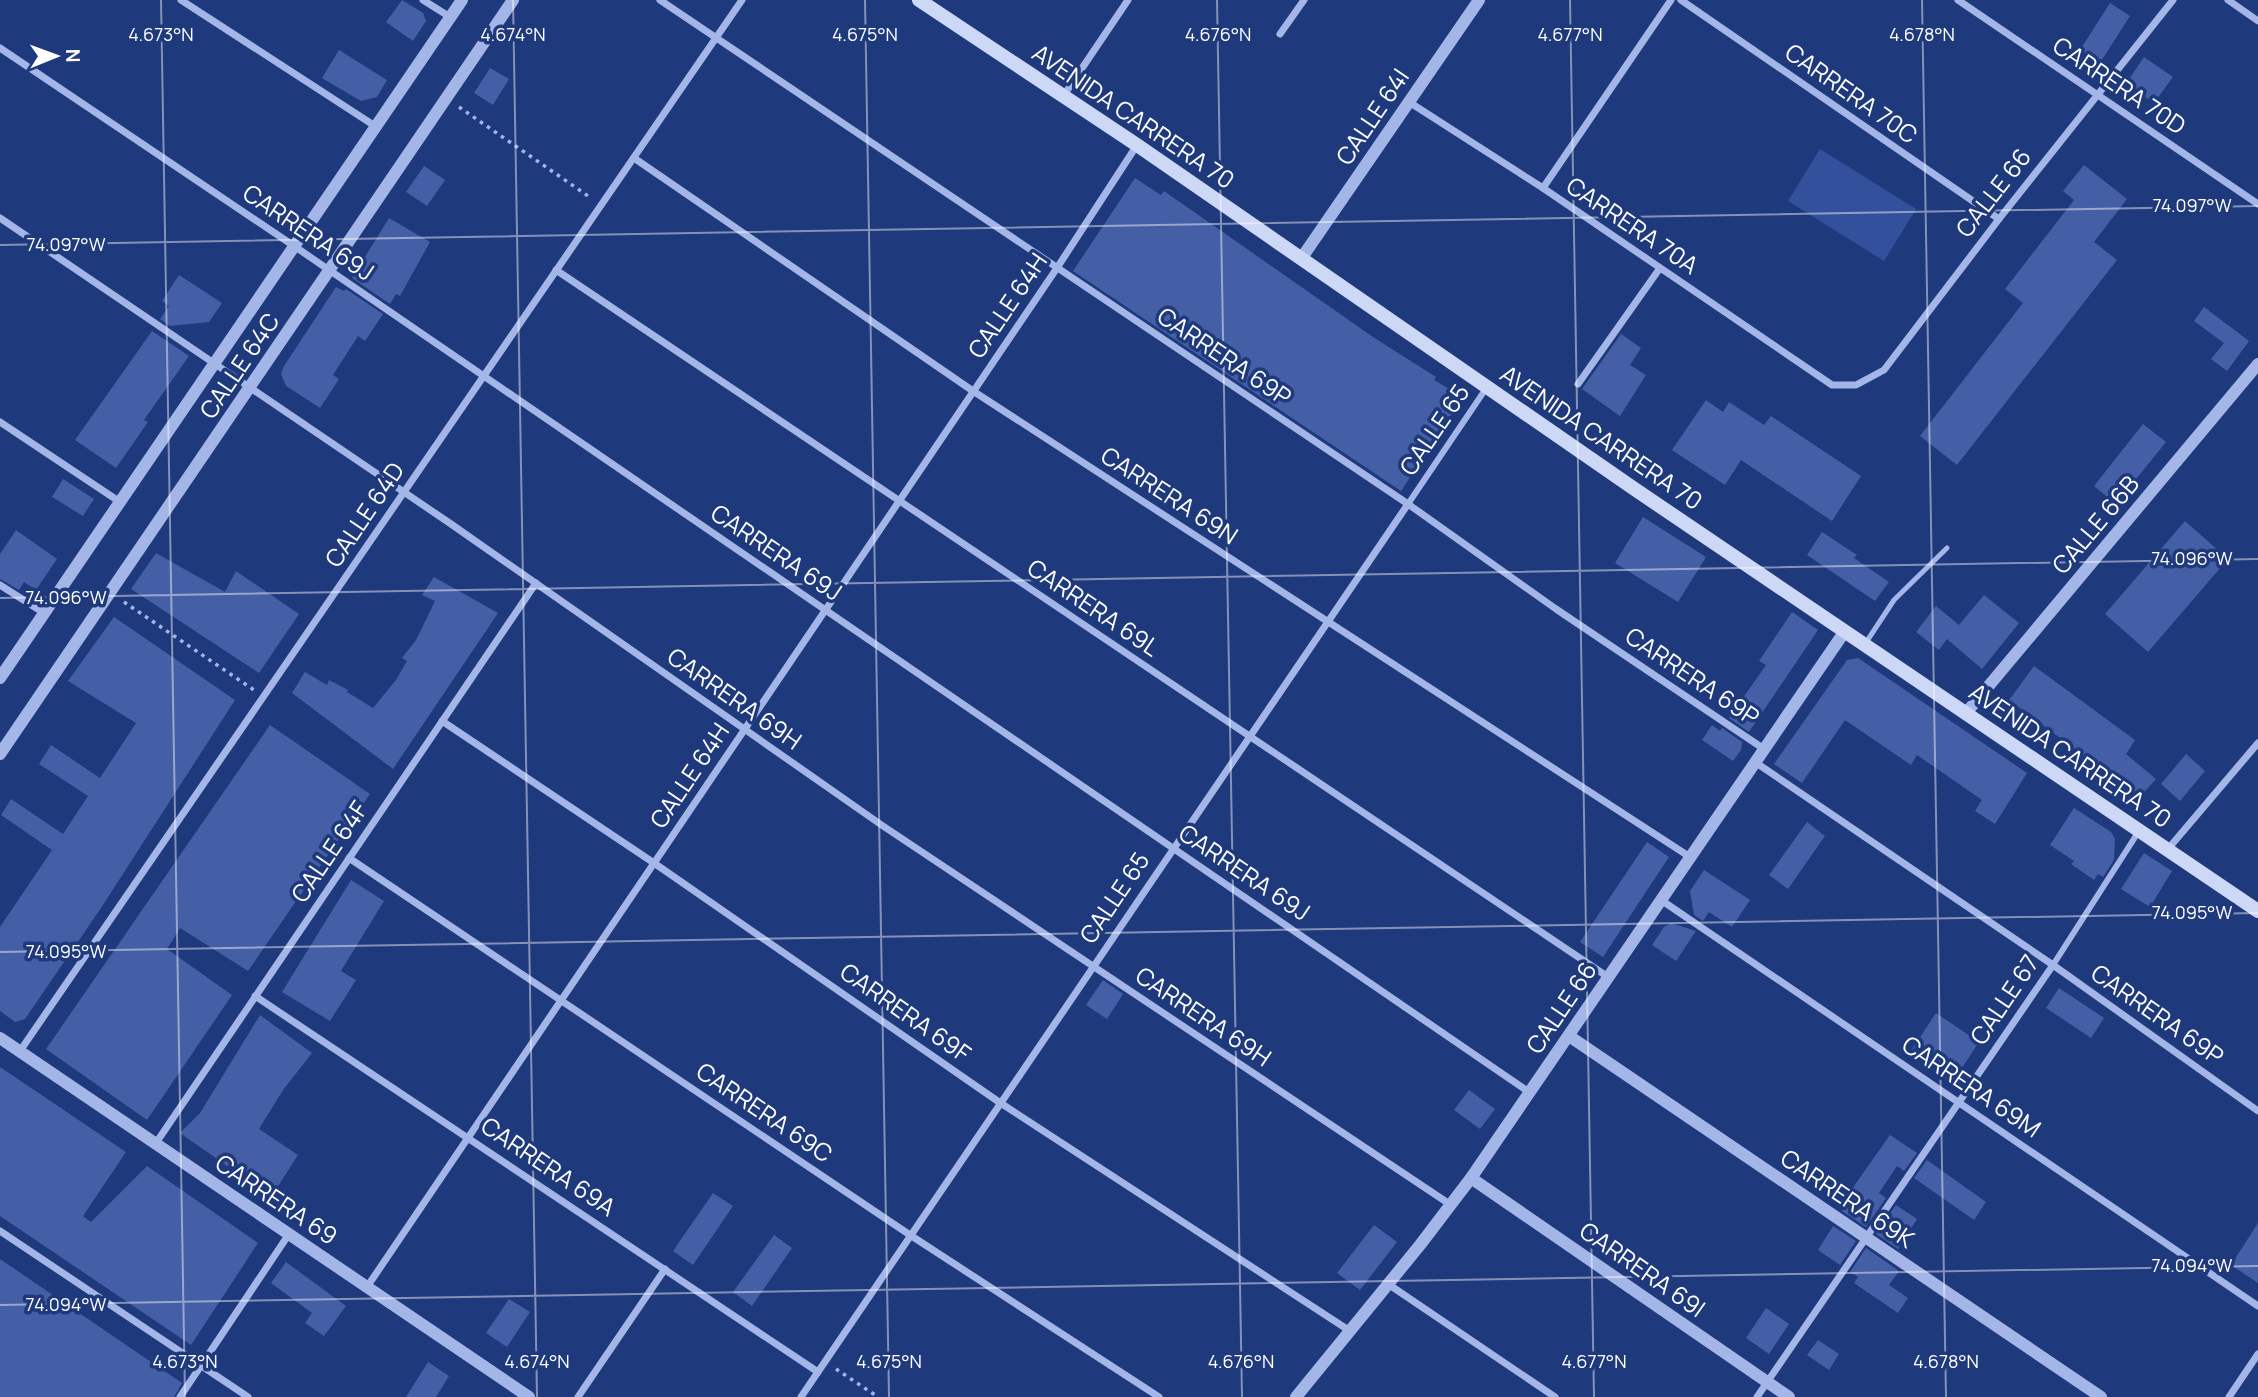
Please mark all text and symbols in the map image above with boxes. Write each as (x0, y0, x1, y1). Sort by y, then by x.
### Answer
north arrow (21, 21, 91, 91)
text: 4.673°N (128, 22, 194, 46)
text: 4.674°N (480, 22, 546, 46)
text: 4.675°N (832, 22, 898, 46)
text: 4.676°N (1185, 22, 1251, 46)
text: 4.677°N (1538, 22, 1602, 46)
text: 4.678°N (1889, 22, 1955, 46)
street label: CARRERA 70D (2047, 28, 2193, 141)
street label: CARRERA 70C (1779, 35, 1925, 151)
street label: AVENIDA CARRERA 70 (1026, 36, 1241, 196)
text: N (60, 49, 86, 63)
street label: CALLE 64I (1327, 62, 1416, 171)
street label: CALLE 66 (1948, 141, 2038, 243)
street label: CARRERA 70A (1560, 168, 1705, 281)
street label: CARRERA 69J (237, 176, 381, 288)
text: 74.097°W (2152, 193, 2232, 217)
text: 74.097°W (26, 232, 106, 256)
street label: CALLE 64H (959, 246, 1054, 364)
street label: CARRERA 69P (1151, 299, 1298, 413)
street label: CALLE 64C (191, 306, 286, 425)
street label: AVENIDA CARRERA 70 (1494, 357, 1709, 517)
street label: CALLE 65 (1391, 377, 1476, 481)
street label: CARRERA 69N (1095, 438, 1245, 551)
street label: CALLE 64D (317, 455, 411, 573)
street label: CALLE 66B (2044, 468, 2146, 580)
street label: CARRERA 69J (705, 496, 849, 608)
text: 74.096°W (2151, 546, 2233, 570)
street label: CARRERA 69L (1021, 550, 1166, 663)
text: 74.096°W (25, 585, 107, 609)
street label: CARRERA 69P (1619, 619, 1766, 733)
street label: CARRERA 69H (661, 639, 809, 756)
street label: AVENIDA CARRERA 70 (1963, 675, 2178, 835)
street label: CALLE 64H (641, 716, 736, 834)
street label: CALLE 64F (283, 794, 375, 908)
street label: CARRERA 69J (1173, 816, 1317, 928)
street label: CALLE 65 (1071, 845, 1156, 949)
text: 74.095°W (2152, 900, 2232, 924)
text: 74.095°W (26, 939, 106, 963)
street label: CALLE 67 (1962, 948, 2046, 1051)
street label: CARRERA 69F (834, 954, 978, 1069)
street label: CALLE 66 (1518, 955, 1604, 1060)
street label: CARRERA 69P (2085, 956, 2231, 1072)
street label: CARRERA 69H (1130, 958, 1278, 1073)
street label: CARRERA 69M (1896, 1027, 2048, 1144)
street label: CARRERA 69C (690, 1054, 839, 1170)
street label: CARRERA 69A (475, 1109, 623, 1223)
street label: CARRERA 69K (1774, 1141, 1922, 1255)
street label: CARRERA 69 (209, 1146, 344, 1252)
street label: CARRERA 69I (1574, 1213, 1712, 1324)
text: 74.094°W (2152, 1253, 2233, 1277)
text: 74.094°W (26, 1292, 107, 1316)
text: 4.673°N (152, 1349, 218, 1373)
text: 4.674°N (504, 1349, 570, 1373)
text: 4.675°N (856, 1349, 922, 1373)
text: 4.676°N (1208, 1349, 1274, 1373)
text: 4.677°N (1562, 1349, 1626, 1373)
text: 4.678°N (1913, 1349, 1979, 1373)

